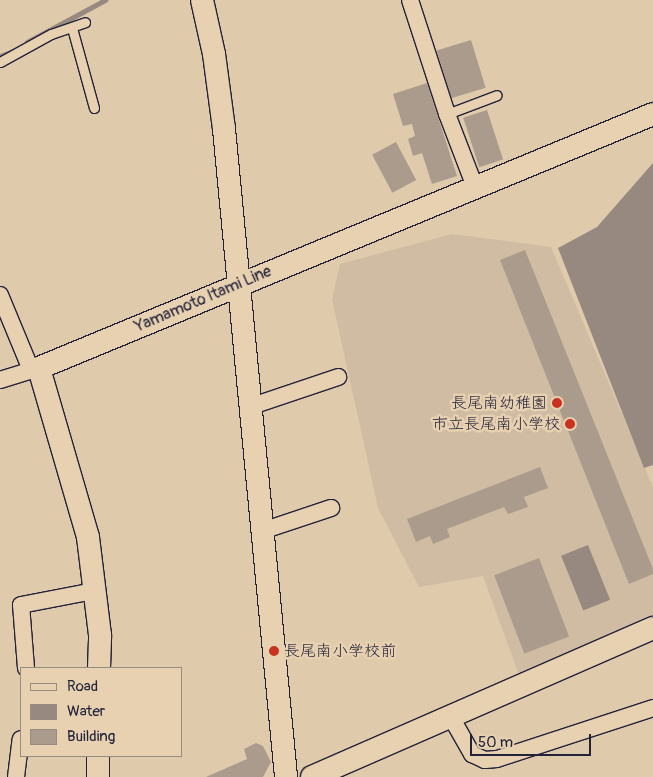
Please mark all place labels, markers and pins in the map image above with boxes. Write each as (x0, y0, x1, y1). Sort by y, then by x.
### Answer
place label: 長尾南幼稚園 (451, 393, 547, 413)
marker: 長尾南幼稚園 (551, 397, 563, 409)
place label: 市立長尾南小学校 (432, 414, 560, 434)
marker: 市立長尾南小学校 (564, 418, 576, 430)
place label: 長尾南小学校前 (284, 641, 396, 661)
marker: 長尾南小学校前 (268, 645, 280, 657)

